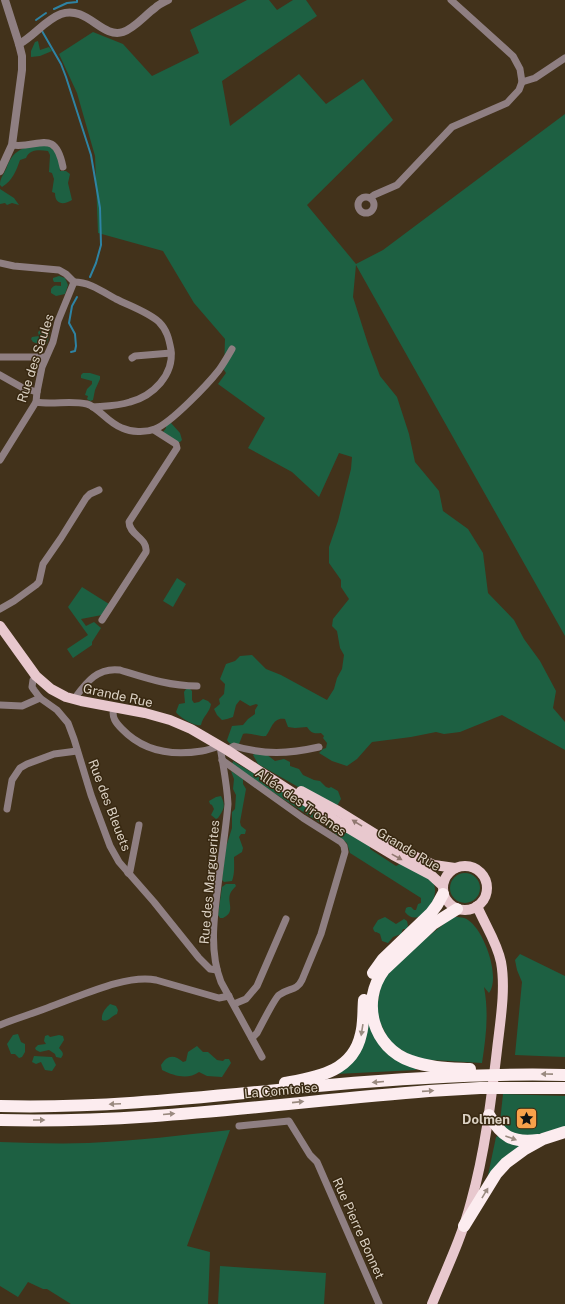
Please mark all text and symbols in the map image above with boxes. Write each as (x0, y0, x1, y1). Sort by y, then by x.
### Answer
street label: Rue des Saules (14, 312, 57, 404)
street label: Grande Rue (82, 681, 154, 710)
street label: Rue des Bleuets (85, 757, 134, 853)
street label: Allée des Troènes (252, 765, 349, 839)
street label: Rue des Marguerites (197, 819, 222, 945)
one-way arrow (352, 819, 363, 827)
street label: Grande Rue (375, 825, 443, 874)
one-way arrow (391, 854, 403, 861)
one-way arrow (359, 1023, 365, 1036)
one-way arrow (541, 1071, 553, 1078)
one-way arrow (372, 1078, 384, 1085)
street label: La Comtoise (243, 1080, 319, 1101)
one-way arrow (422, 1088, 434, 1095)
one-way arrow (292, 1099, 304, 1106)
one-way arrow (109, 1100, 121, 1107)
place icon: Dolmen (513, 1106, 539, 1132)
one-way arrow (163, 1111, 175, 1118)
place label: Dolmen (462, 1112, 510, 1127)
one-way arrow (33, 1117, 46, 1123)
one-way arrow (506, 1135, 518, 1141)
street label: Rue Pierre Bonnet (329, 1175, 388, 1281)
one-way arrow (481, 1187, 488, 1199)

